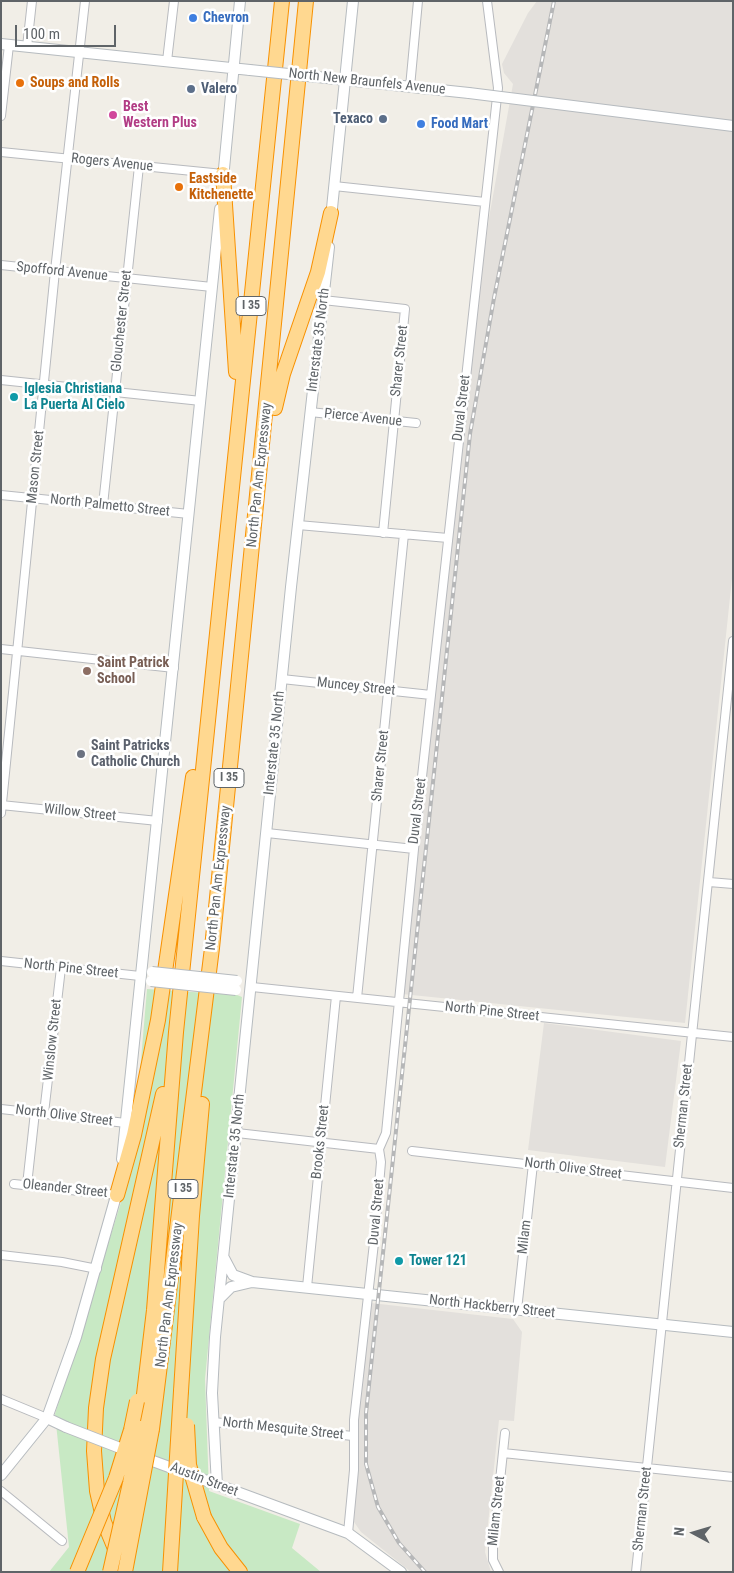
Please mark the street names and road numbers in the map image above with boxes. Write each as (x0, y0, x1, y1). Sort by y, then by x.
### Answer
street label: North New Braunfels Avenue (288, 65, 446, 99)
street label: Rogers Avenue (70, 150, 154, 176)
street label: Spofford Avenue (16, 259, 108, 285)
street label: Glouchester Street (108, 269, 136, 373)
street label: Interstate 35 North (304, 287, 334, 393)
road number: I 35 (236, 296, 266, 316)
street label: Sharer Street (388, 324, 412, 398)
street label: Duval Street (450, 374, 474, 442)
street label: North Pan Am Expressway (244, 402, 276, 548)
street label: Pierce Avenue (323, 406, 403, 430)
street label: Mason Street (24, 430, 48, 504)
street label: North Palmetto Street (49, 491, 171, 521)
street label: Muncey Street (316, 675, 396, 699)
street label: Interstate 35 North (261, 690, 289, 796)
street label: Sharer Street (369, 729, 393, 803)
road number: I 35 (214, 768, 244, 788)
street label: Duval Street (406, 777, 430, 845)
street label: Willow Street (43, 801, 117, 825)
street label: North Pan Am Expressway (203, 805, 235, 951)
street label: North Pine Street (23, 956, 119, 982)
street label: Winslow Street (40, 998, 66, 1082)
street label: North Pine Street (444, 999, 540, 1025)
street label: Sherman Street (671, 1063, 697, 1149)
street label: Interstate 35 North (221, 1093, 249, 1199)
street label: North Olive Street (14, 1102, 114, 1130)
street label: Brooks Street (309, 1104, 333, 1180)
street label: North Olive Street (523, 1155, 623, 1183)
street label: Oleander Street (22, 1176, 108, 1202)
street label: Duval Street (366, 1178, 388, 1246)
road number: I 35 (168, 1180, 198, 1198)
street label: Milam (515, 1219, 535, 1255)
street label: North Pan Am Expressway (153, 1222, 187, 1368)
street label: North Hackberry Street (428, 1292, 556, 1322)
street label: North Mesquite Street (222, 1414, 344, 1444)
street label: Austin Street (168, 1459, 240, 1501)
street label: Sherman Street (630, 1466, 656, 1552)
street label: Milam Street (485, 1475, 509, 1547)

